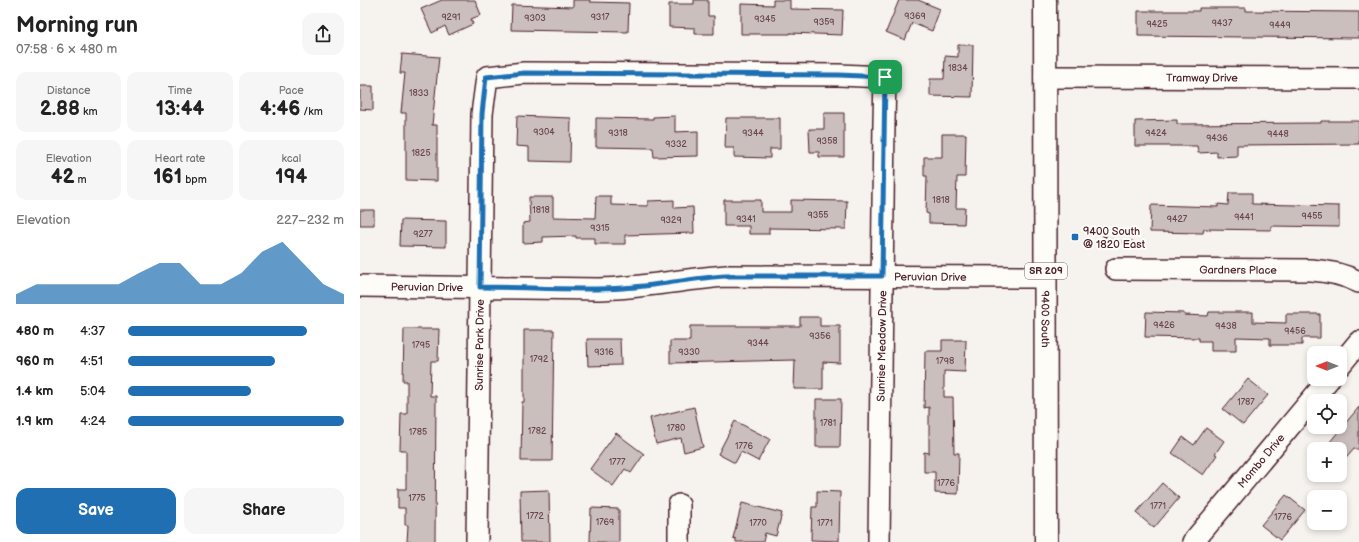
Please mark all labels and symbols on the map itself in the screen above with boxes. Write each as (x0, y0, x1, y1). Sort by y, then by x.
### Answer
house number: 9369 (904, 11, 926, 22)
house number: 9291 (441, 12, 461, 23)
house number: 9317 (591, 12, 610, 23)
house number: 9303 (524, 13, 546, 24)
house number: 9345 (754, 14, 776, 25)
house number: 9359 (813, 17, 835, 28)
house number: 9437 (1212, 18, 1233, 29)
house number: 9425 (1146, 19, 1168, 30)
house number: 9449 (1269, 20, 1291, 31)
pin (868, 60, 902, 94)
house number: 1834 (948, 63, 968, 74)
street label: Tramway Drive (1166, 71, 1238, 84)
house number: 1833 (409, 88, 429, 99)
house number: 9304 (533, 127, 555, 138)
house number: 9318 (608, 128, 628, 139)
house number: 9344 (742, 128, 764, 139)
house number: 9424 (1145, 128, 1167, 139)
house number: 9448 (1267, 129, 1289, 140)
house number: 9436 (1206, 133, 1228, 144)
house number: 9358 (816, 136, 838, 147)
house number: 9332 (665, 139, 687, 150)
house number: 1825 (411, 148, 431, 159)
house number: 1818 (932, 195, 950, 206)
house number: 1818 (532, 205, 550, 216)
house number: 9355 (807, 210, 829, 221)
house number: 9455 (1301, 211, 1323, 222)
house number: 9441 (1234, 212, 1254, 223)
house number: 9341 (736, 214, 756, 225)
house number: 9427 (1167, 214, 1188, 225)
house number: 9329 (660, 215, 682, 226)
house number: 9315 (590, 223, 610, 234)
place label: 9400 South @ 1820 East (1083, 225, 1146, 251)
house number: 9277 (413, 229, 433, 240)
marker: 9400 South @ 1820 East (1070, 232, 1080, 242)
road number: SR 209 (1025, 263, 1067, 279)
street label: Gardners Place (1199, 263, 1277, 276)
street label: Peruvian Drive (894, 270, 967, 283)
street label: Peruvian Drive (391, 280, 464, 294)
street label: Sunrise Meadow Drive (875, 290, 889, 402)
street label: 9400 South (1039, 290, 1052, 348)
street label: Sunrise Park Drive (472, 299, 486, 391)
house number: 9426 (1153, 320, 1175, 331)
house number: 9438 (1215, 321, 1237, 332)
house number: 9456 (1284, 326, 1306, 337)
house number: 9356 (809, 331, 831, 342)
house number: 9344 (747, 338, 769, 349)
house number: 1795 (412, 340, 430, 351)
north arrow (1307, 346, 1347, 386)
house number: 9316 (594, 347, 614, 358)
house number: 9330 (678, 347, 700, 358)
house number: 1792 (530, 354, 549, 365)
house number: 1798 (936, 356, 954, 367)
house number: 1787 (1237, 397, 1255, 408)
house number: 1781 (820, 418, 836, 429)
house number: 1780 (667, 423, 685, 434)
house number: 1782 (528, 426, 547, 437)
house number: 1785 (409, 427, 427, 438)
street label: Mombo Drive (1235, 431, 1287, 490)
house number: 1776 (735, 441, 753, 452)
house number: 1777 (609, 457, 626, 468)
house number: 1776 (937, 478, 955, 489)
house number: 1775 (408, 493, 426, 504)
house number: 1771 (1150, 501, 1166, 512)
house number: 1772 (526, 511, 545, 522)
house number: 1776 (1274, 512, 1292, 523)
house number: 1769 (596, 517, 614, 528)
house number: 1770 (749, 518, 767, 529)
house number: 1771 (817, 518, 833, 529)

